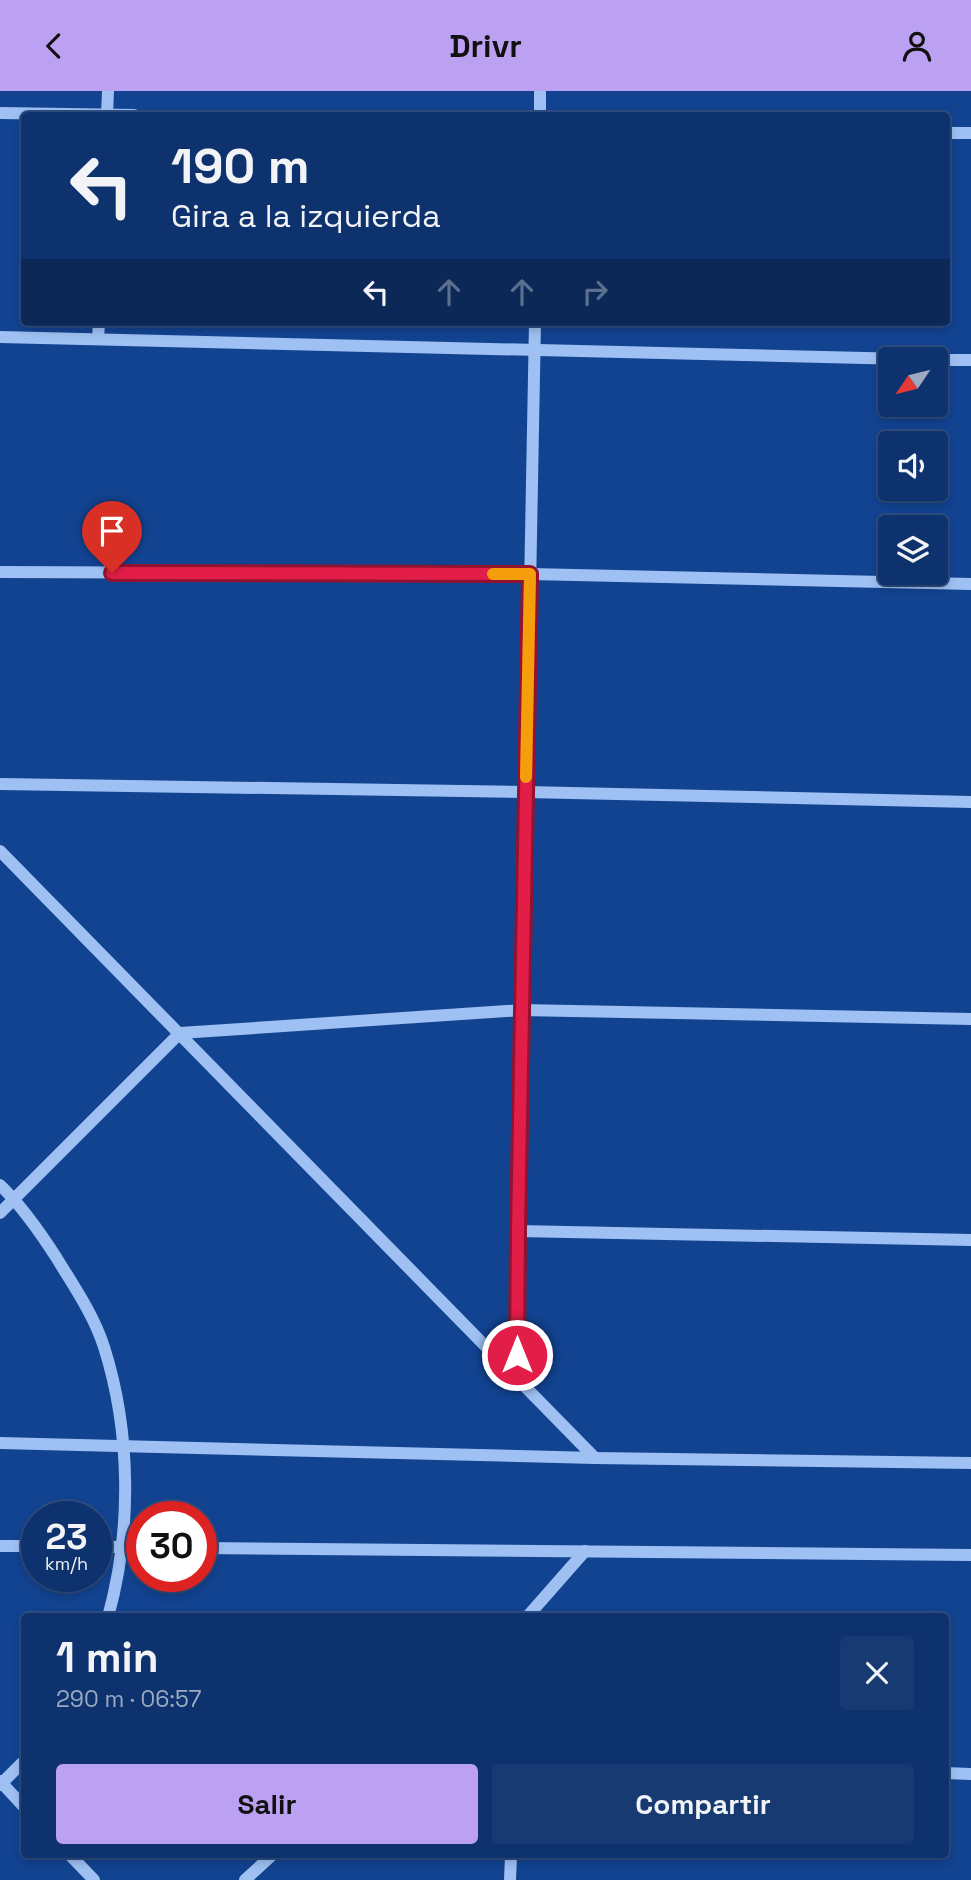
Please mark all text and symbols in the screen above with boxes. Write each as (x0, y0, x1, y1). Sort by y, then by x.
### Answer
text: Drivr (449, 26, 522, 66)
icon: back (35, 27, 73, 65)
icon: person (898, 27, 936, 65)
text: 190 m (171, 135, 309, 197)
icon: left (56, 140, 147, 231)
text: Gira a la izquierda (171, 196, 441, 236)
icon: left (357, 273, 395, 311)
icon: ahead (430, 273, 468, 311)
icon: ahead (503, 273, 541, 311)
icon: right (576, 273, 614, 311)
north arrow (878, 347, 948, 417)
map controls (878, 347, 948, 585)
button: sound (878, 431, 948, 501)
pin (82, 501, 142, 573)
icon: arrive (93, 512, 131, 550)
button: layers (878, 515, 948, 585)
position arrow (480, 1318, 554, 1392)
speed limit sign: 30 (126, 1501, 217, 1592)
text: 23 (45, 1515, 88, 1559)
text: km/h (45, 1552, 88, 1575)
text: 1 min (56, 1631, 159, 1684)
button: close (840, 1636, 914, 1710)
text: 290 m · 06:57 (56, 1684, 202, 1714)
button: Salir (56, 1764, 478, 1844)
button: Compartir (492, 1764, 914, 1844)

